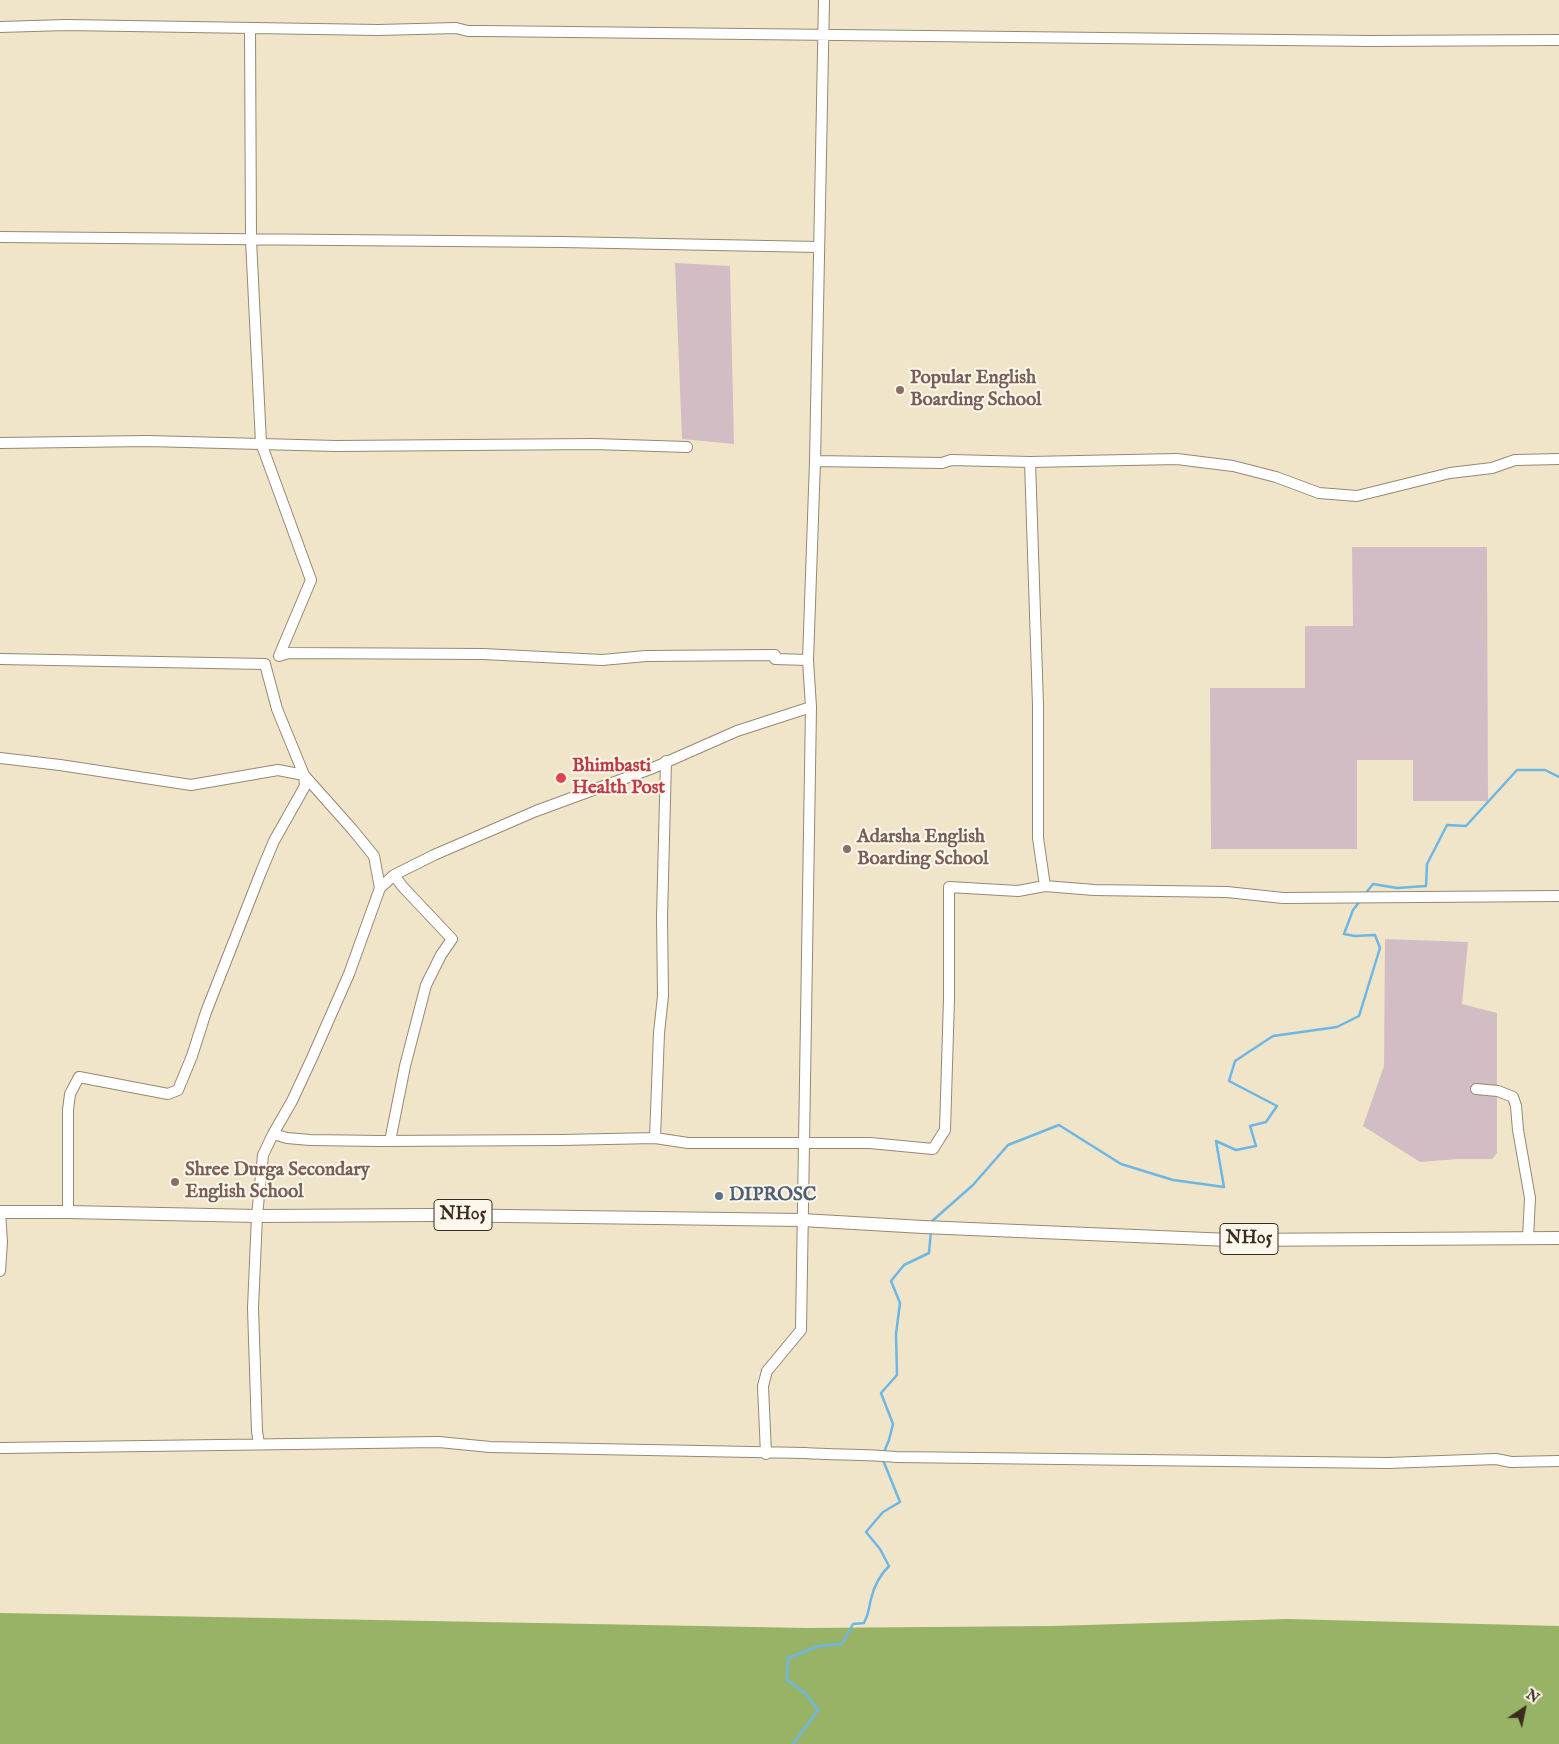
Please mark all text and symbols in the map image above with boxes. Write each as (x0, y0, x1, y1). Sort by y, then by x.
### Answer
place label: Popular English Boarding School (910, 368, 1041, 412)
marker: Popular English Boarding School (894, 384, 906, 396)
place label: Bhimbasti Health Post (572, 756, 665, 800)
marker: Bhimbasti Health Post (554, 771, 568, 785)
place label: Adarsha English Boarding School (857, 827, 988, 871)
marker: Adarsha English Boarding School (841, 843, 853, 855)
place label: Shree Durga Secondary English School (185, 1160, 370, 1204)
marker: Shree Durga Secondary English School (169, 1176, 181, 1188)
place label: DIPROSC (729, 1185, 816, 1207)
marker: DIPROSC (713, 1190, 725, 1202)
road number: NH05 (434, 1200, 492, 1230)
road number: NH05 (1220, 1224, 1278, 1254)
north arrow (1499, 1684, 1549, 1734)
text: N (1522, 1686, 1542, 1707)

